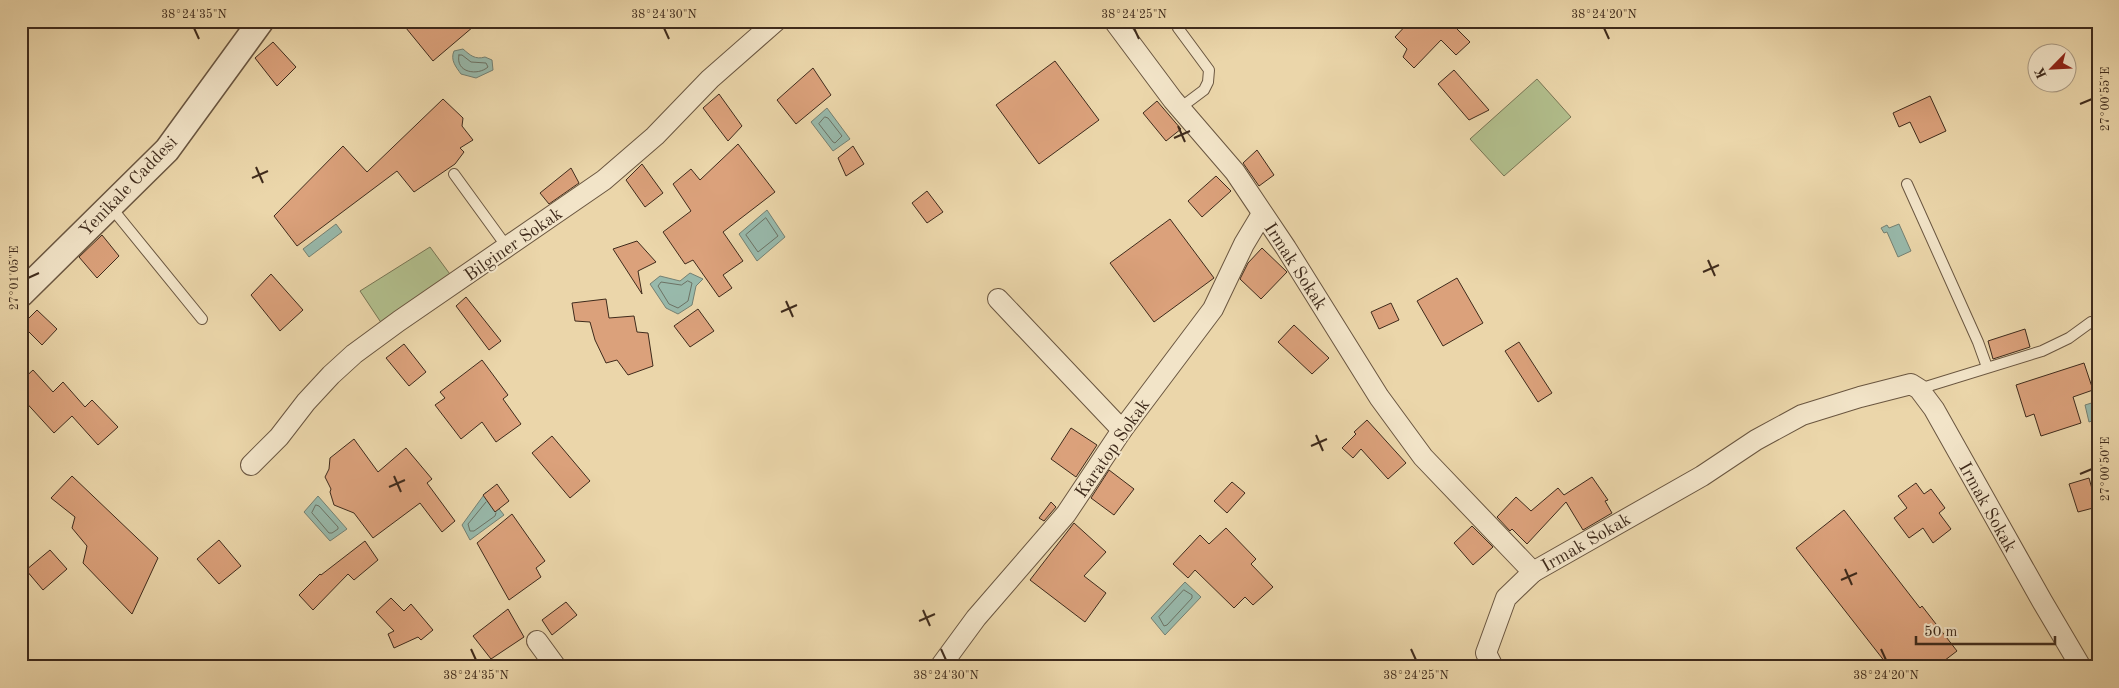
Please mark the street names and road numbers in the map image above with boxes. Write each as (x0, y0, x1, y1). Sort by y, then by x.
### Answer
street label: Yenikale Caddesi (76, 133, 181, 240)
street label: Bilginer Sokak (461, 205, 566, 285)
street label: Irmak Sokak (1260, 220, 1330, 313)
street label: Karatop Sokak (1072, 396, 1153, 501)
street label: Irmak Sokak (1955, 459, 2019, 555)
street label: Irmak Sokak (1539, 510, 1634, 576)

